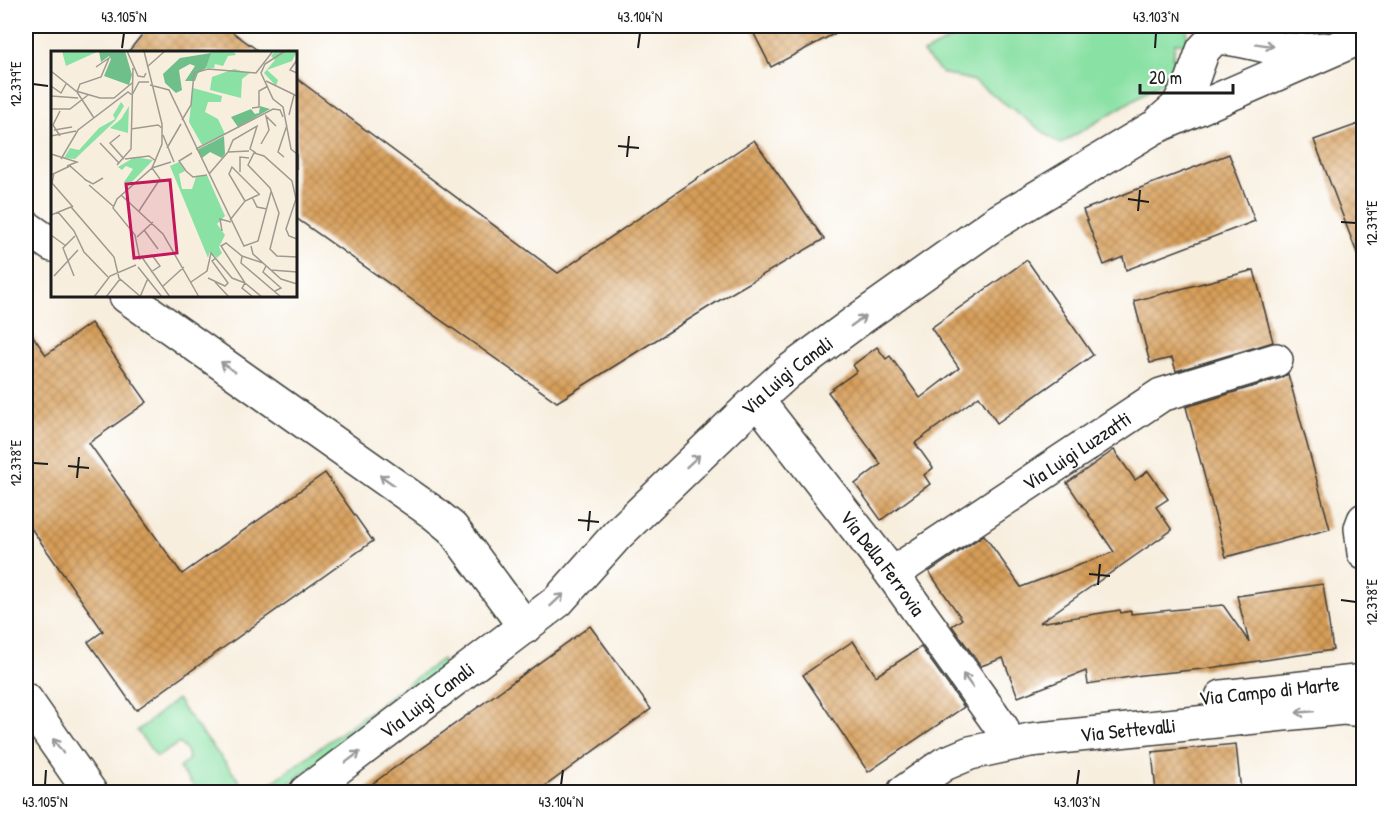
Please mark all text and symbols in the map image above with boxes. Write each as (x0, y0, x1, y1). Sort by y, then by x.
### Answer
text: 43.105°N (101, 6, 147, 27)
text: 43.104°N (618, 6, 662, 27)
text: 43.103°N (1133, 6, 1179, 27)
one-way arrow (1254, 40, 1274, 51)
inset map (51, 51, 297, 297)
scale bar (1140, 57, 1233, 95)
text: 12.379°E (5, 61, 26, 107)
text: 20 m (1149, 65, 1182, 90)
text: 12.379°E (1361, 200, 1382, 246)
one-way arrow (849, 315, 865, 327)
street label: Via Luigi Canali (735, 329, 838, 421)
one-way arrow (220, 361, 236, 373)
street label: Via Luigi Luzzatti (1017, 405, 1136, 496)
text: 12.378°E (5, 439, 26, 486)
one-way arrow (686, 454, 701, 468)
one-way arrow (379, 474, 395, 486)
street label: Via Della Ferrovia (834, 504, 932, 621)
text: 12.378°E (1361, 578, 1382, 625)
one-way arrow (550, 593, 565, 607)
street label: Via Luigi Canali (374, 655, 479, 744)
street label: Via Campo di Marte (1197, 670, 1340, 711)
one-way arrow (962, 673, 974, 689)
one-way arrow (1296, 707, 1316, 718)
street label: Via Settevalli (1079, 711, 1177, 748)
one-way arrow (52, 739, 64, 755)
one-way arrow (344, 751, 360, 764)
text: 43.105°N (22, 791, 68, 812)
text: 43.104°N (539, 791, 583, 812)
text: 43.103°N (1054, 791, 1100, 812)

